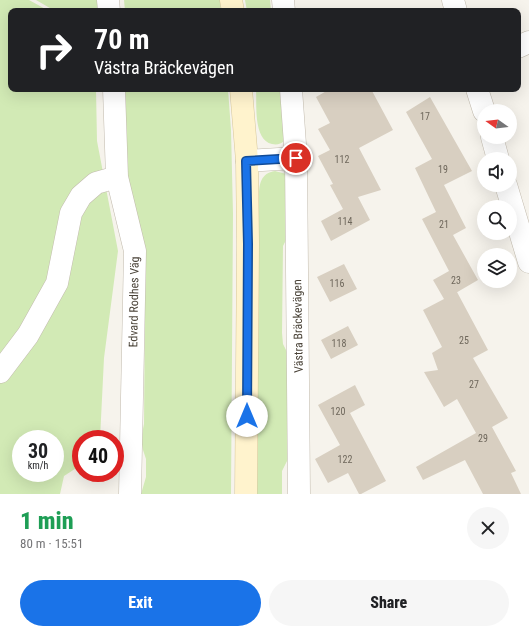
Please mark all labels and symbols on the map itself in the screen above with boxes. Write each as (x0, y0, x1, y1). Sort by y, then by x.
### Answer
north arrow (477, 104, 517, 144)
house number: 17 (420, 111, 430, 122)
pin (279, 141, 313, 175)
house number: 112 (335, 154, 349, 165)
house number: 19 (438, 164, 448, 175)
house number: 114 (338, 216, 352, 227)
house number: 21 (439, 219, 449, 230)
street label: Edvard Rodhes Väg (126, 256, 142, 348)
house number: 23 (451, 275, 461, 286)
house number: 116 (330, 278, 344, 289)
street label: Västra Bräckevägen (290, 279, 306, 373)
house number: 25 (459, 335, 469, 346)
house number: 118 (332, 338, 346, 349)
house number: 27 (469, 379, 479, 390)
position arrow (226, 395, 268, 437)
house number: 120 (331, 406, 345, 417)
speed limit sign: 40 (72, 430, 124, 482)
house number: 29 (478, 433, 488, 444)
house number: 122 (338, 454, 352, 465)

